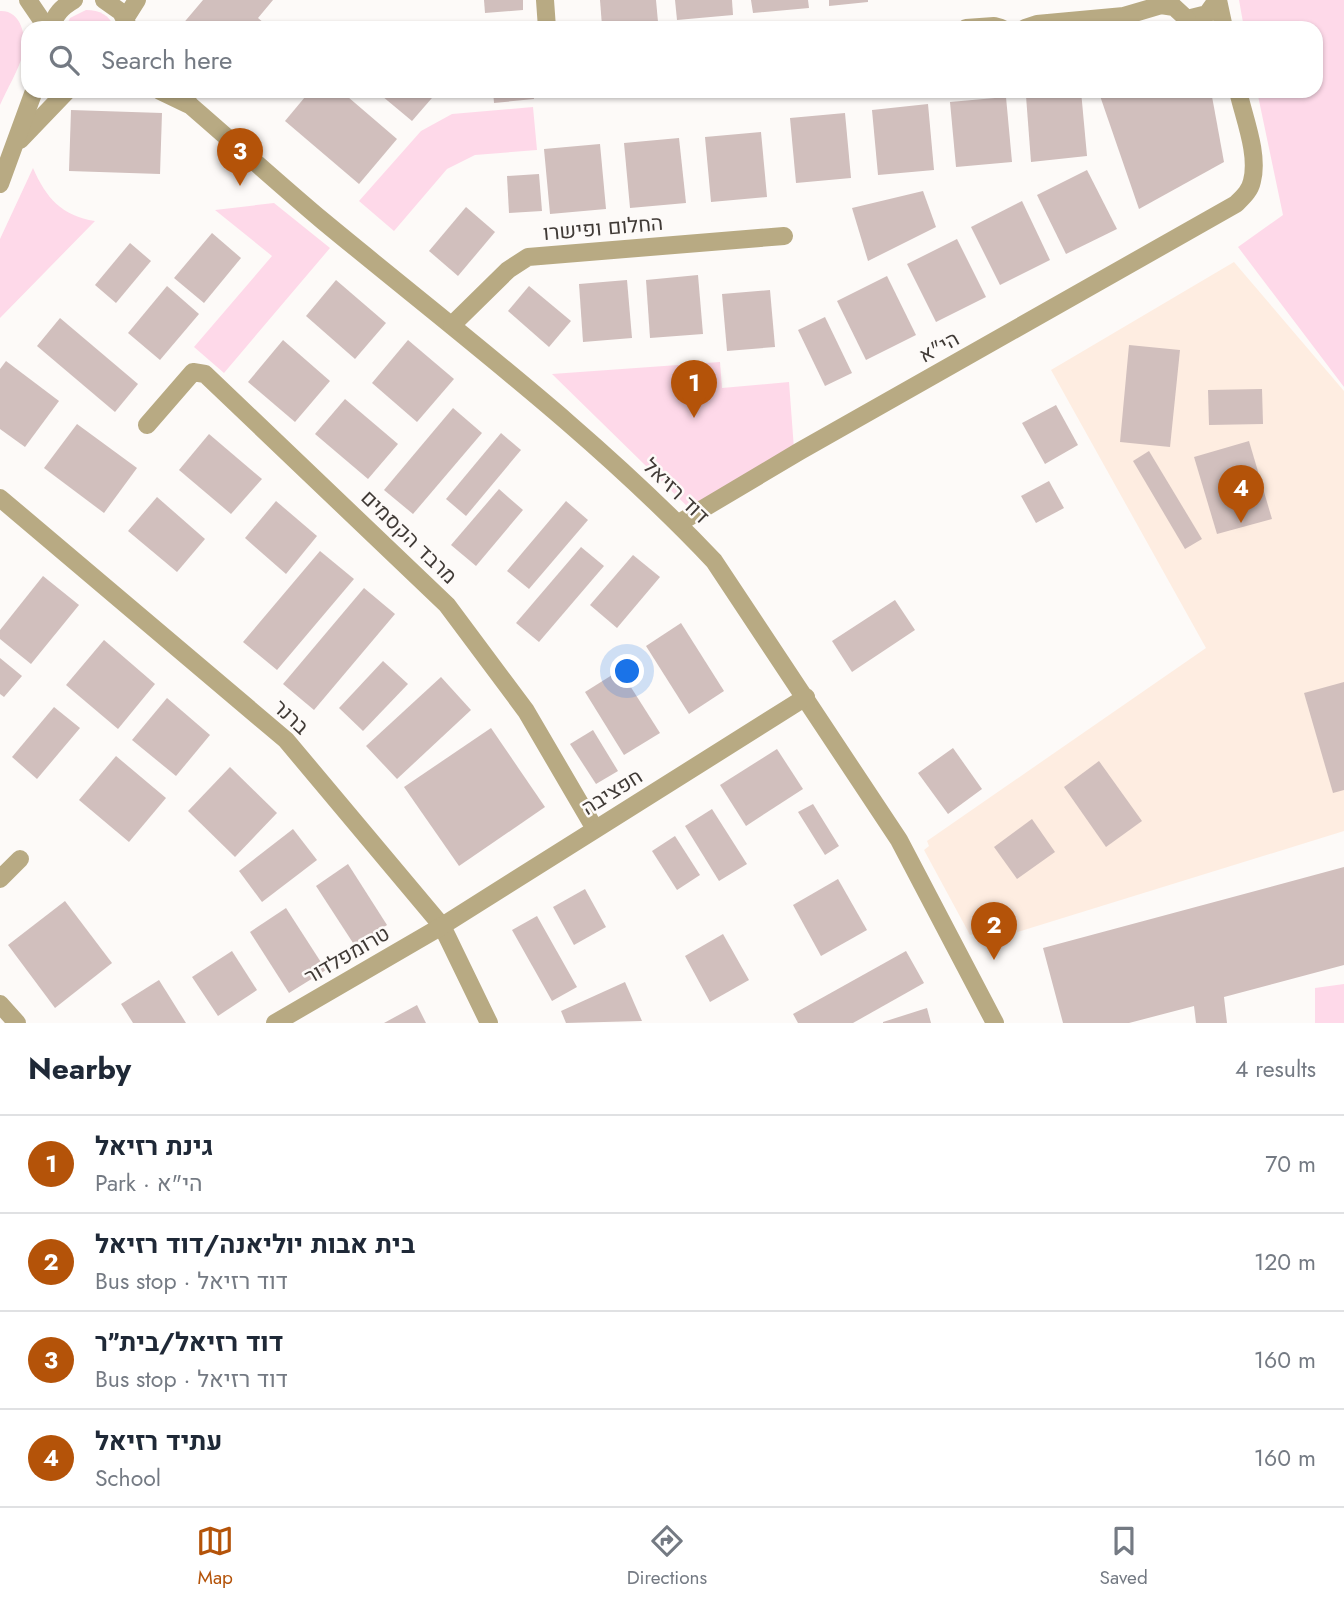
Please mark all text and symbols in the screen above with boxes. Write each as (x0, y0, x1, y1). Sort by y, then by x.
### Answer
search box (21, 21, 1323, 98)
icon: search (45, 41, 83, 79)
text: Search here (101, 41, 233, 79)
pin: 3 (217, 128, 263, 186)
street label: החלום ופישרו (542, 208, 664, 248)
street label: הי"א (913, 324, 965, 370)
pin: 1 (671, 360, 717, 418)
street label: דוד רזיאל (636, 451, 716, 531)
pin: 4 (1218, 465, 1264, 523)
street label: מרבד הקסמים (354, 483, 464, 591)
your location (610, 654, 644, 688)
street label: ברנר (266, 693, 316, 741)
street label: חפציבה (576, 761, 648, 823)
pin: 2 (971, 902, 1017, 960)
street label: טרומפלדור (299, 918, 395, 992)
text: Nearby (28, 1047, 131, 1090)
text: 4 results (1235, 1052, 1316, 1086)
text: גינת רזיאל (95, 1127, 213, 1165)
text: 1 (45, 1147, 57, 1181)
text: 70 m (1265, 1147, 1316, 1181)
text: Park · הי"א (95, 1166, 203, 1200)
text: בית אבות יוליאנה/דוד רזיאל (95, 1225, 415, 1263)
text: 2 (43, 1245, 59, 1279)
text: 120 m (1254, 1245, 1316, 1279)
text: Bus stop · דוד רזיאל (95, 1264, 288, 1298)
text: דוד רזיאל/בית״ר (95, 1323, 283, 1361)
text: 3 (44, 1343, 58, 1377)
text: 160 m (1254, 1343, 1316, 1377)
text: Bus stop · דוד רזיאל (95, 1362, 288, 1396)
text: עתיד רזיאל (95, 1422, 222, 1460)
text: 4 (43, 1441, 59, 1475)
text: 160 m (1254, 1441, 1316, 1475)
text: School (95, 1461, 161, 1495)
tab: Map (196, 1522, 234, 1591)
tab: Directions (627, 1522, 707, 1591)
tab: Saved (1100, 1522, 1148, 1591)

